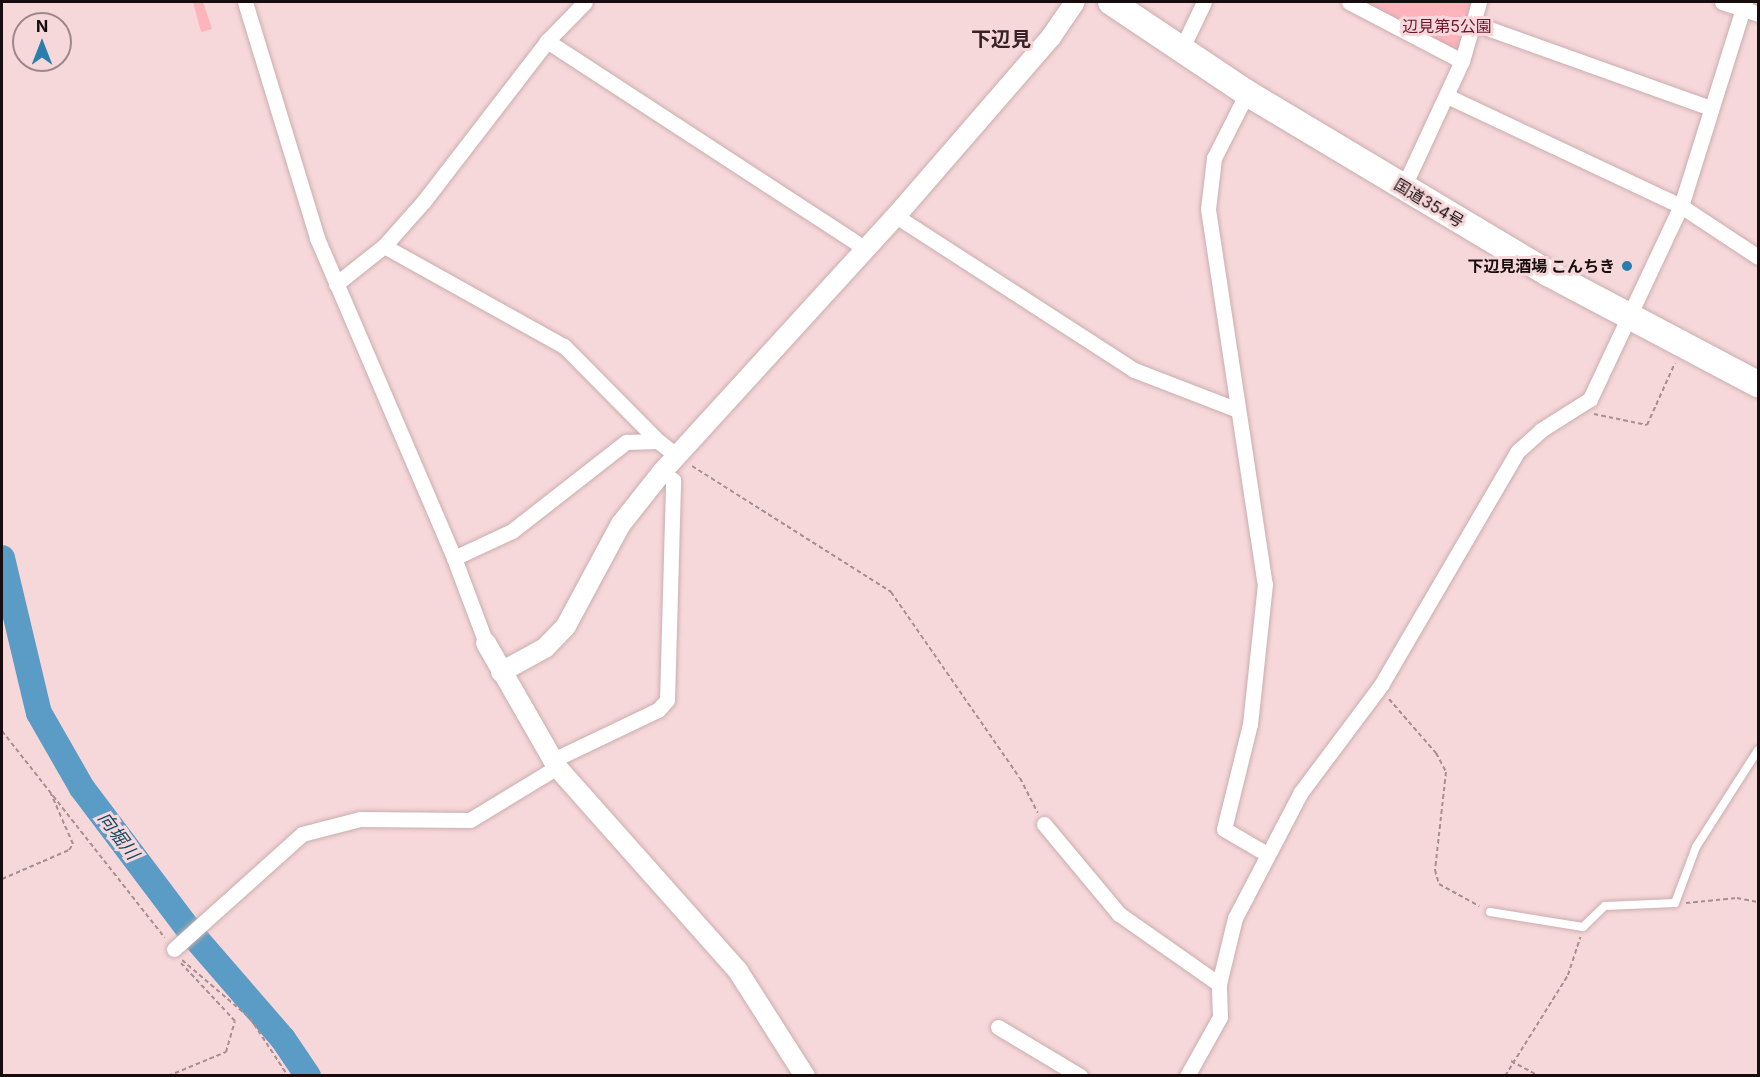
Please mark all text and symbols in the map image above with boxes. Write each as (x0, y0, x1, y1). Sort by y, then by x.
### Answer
north arrow (12, 12, 72, 72)
text: N (36, 16, 48, 36)
park label: 辺見第5公園 (1402, 16, 1492, 36)
district label: 下辺見 (971, 27, 1031, 51)
street label: 国道354号 (1391, 175, 1467, 231)
place label: 下辺見酒場 こんちき (1467, 256, 1615, 276)
marker: 下辺見酒場 こんちき (1620, 259, 1634, 273)
water label: 向堀川 (93, 808, 143, 864)

